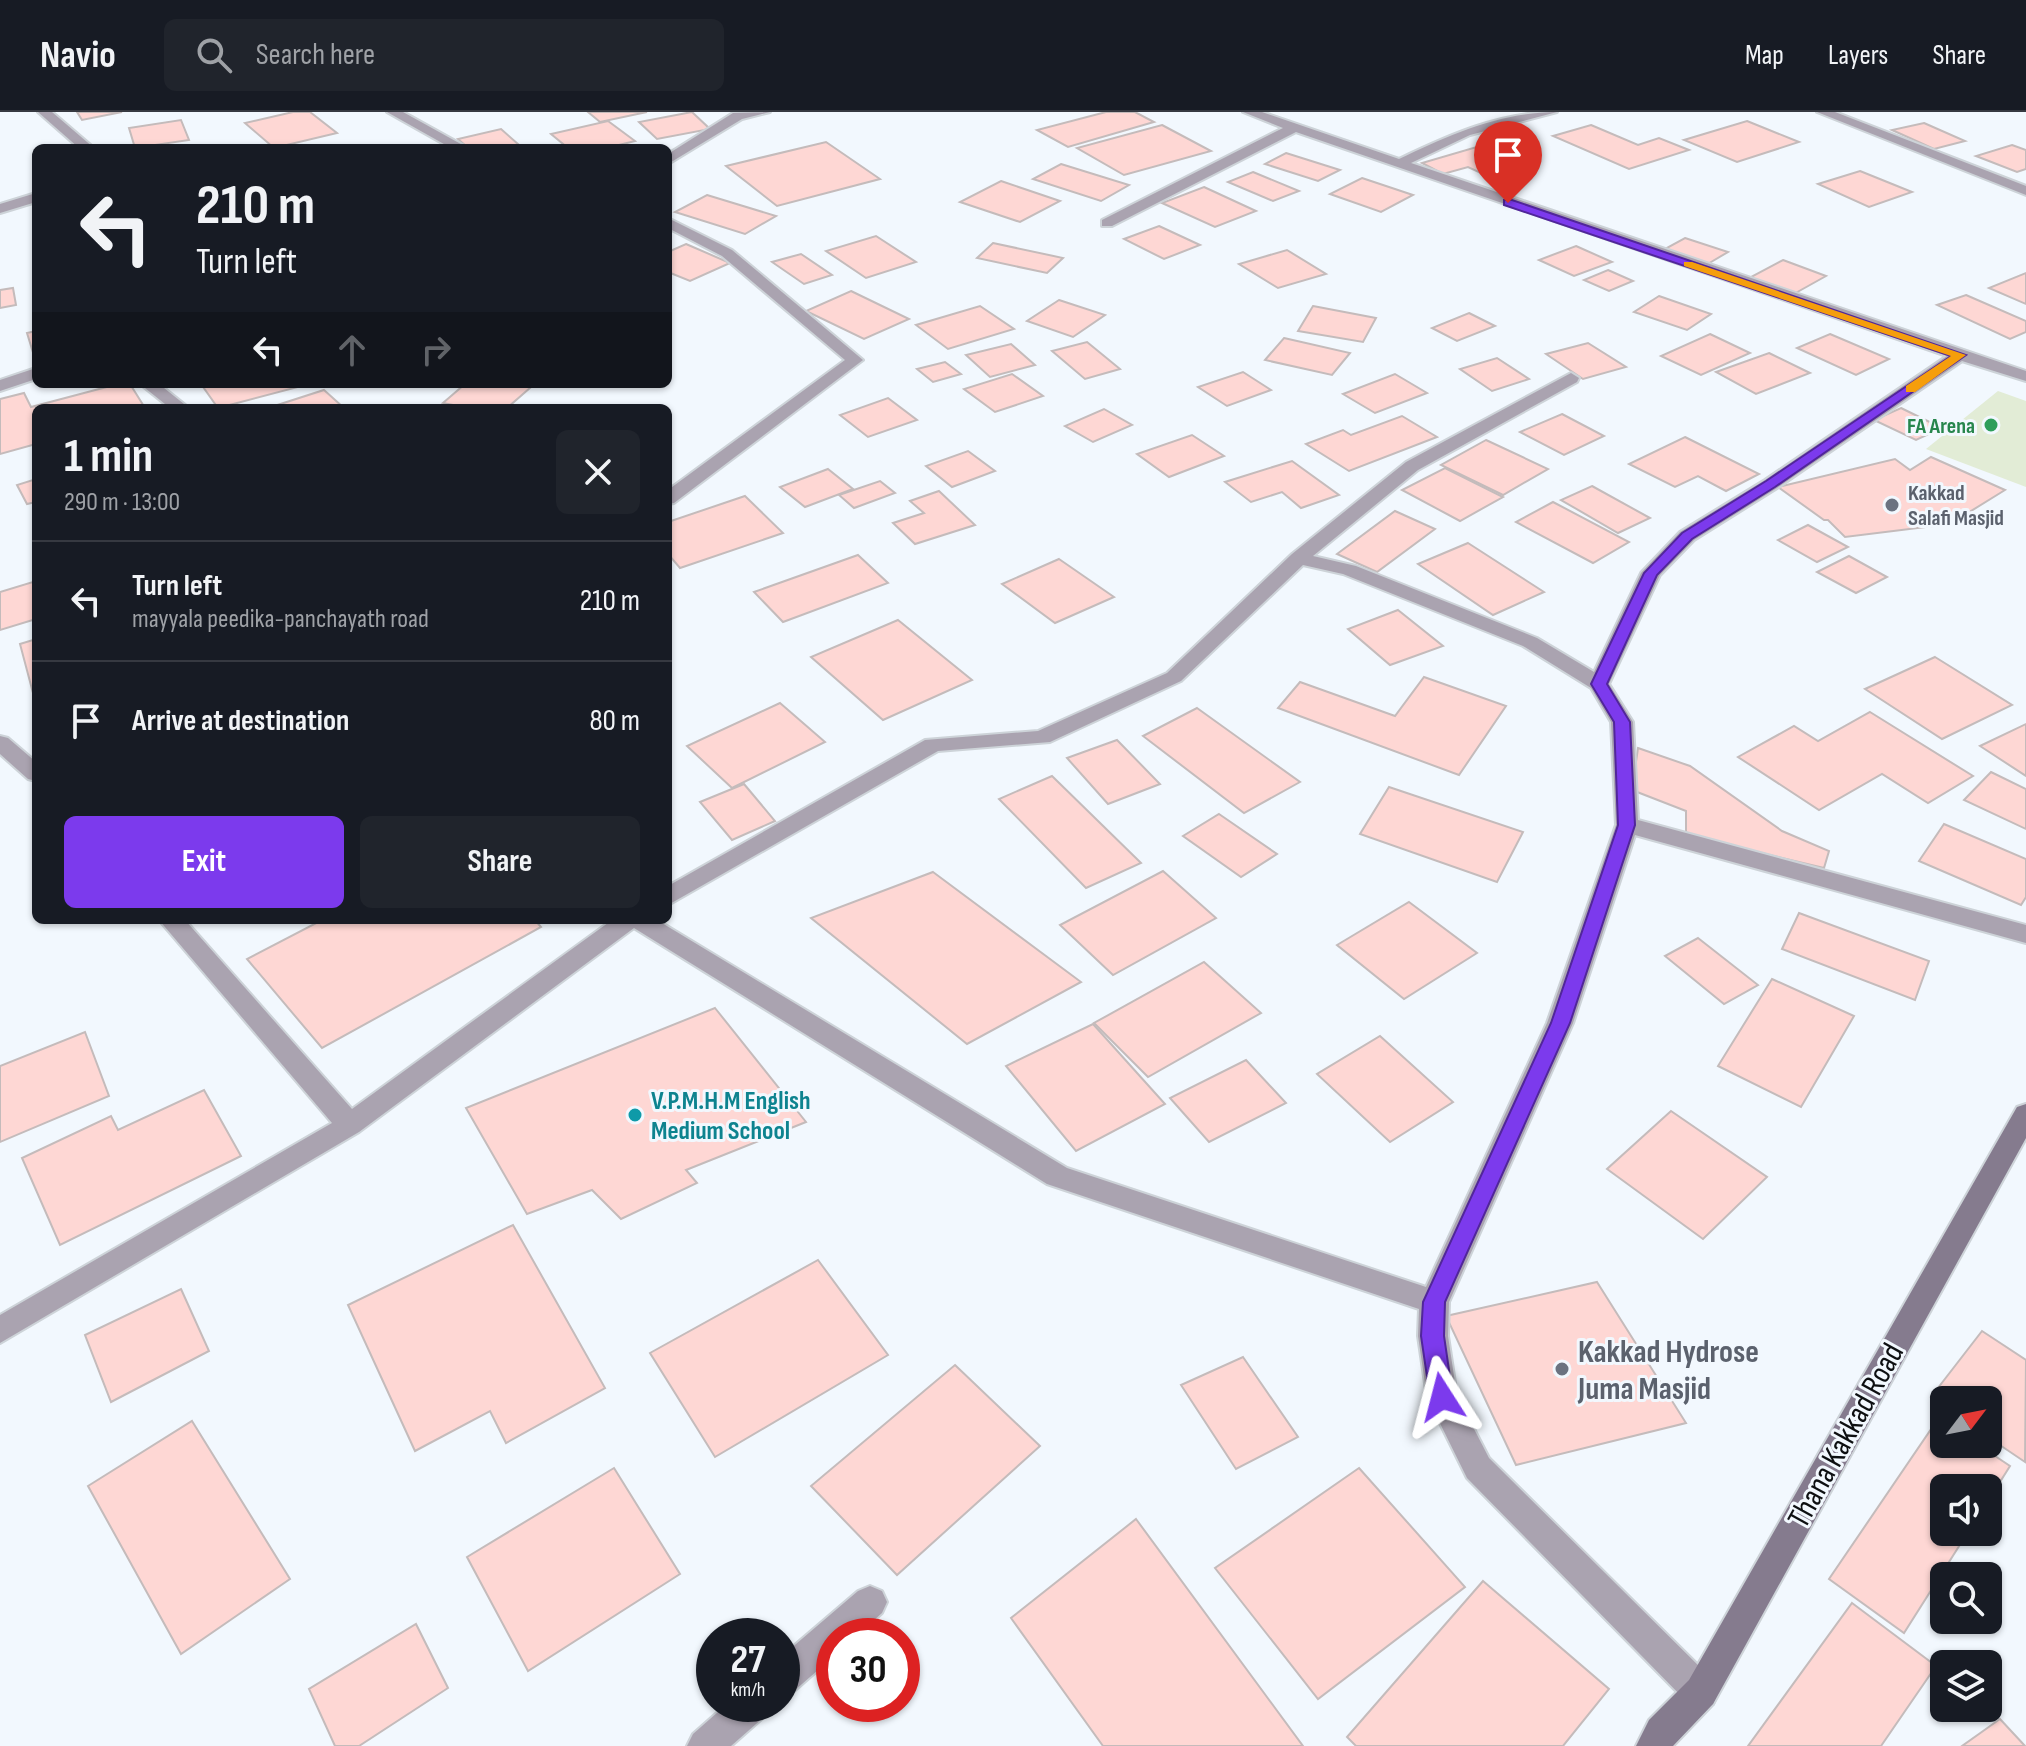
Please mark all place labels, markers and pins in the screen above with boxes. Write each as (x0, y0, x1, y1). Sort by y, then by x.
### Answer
pin (1474, 121, 1542, 203)
place label: FA Arena (1907, 413, 1975, 440)
marker: FA Arena (1982, 416, 2000, 434)
place label: Kakkad Salafi Masjid (1908, 480, 2004, 532)
marker: Kakkad Salafi Masjid (1883, 496, 1901, 514)
place label: V.P.M.H.M English Medium School (651, 1086, 811, 1147)
marker: V.P.M.H.M English Medium School (626, 1106, 644, 1124)
place label: Kakkad Hydrose Juma Masjid (1577, 1333, 1759, 1409)
marker: Kakkad Hydrose Juma Masjid (1553, 1360, 1571, 1378)

